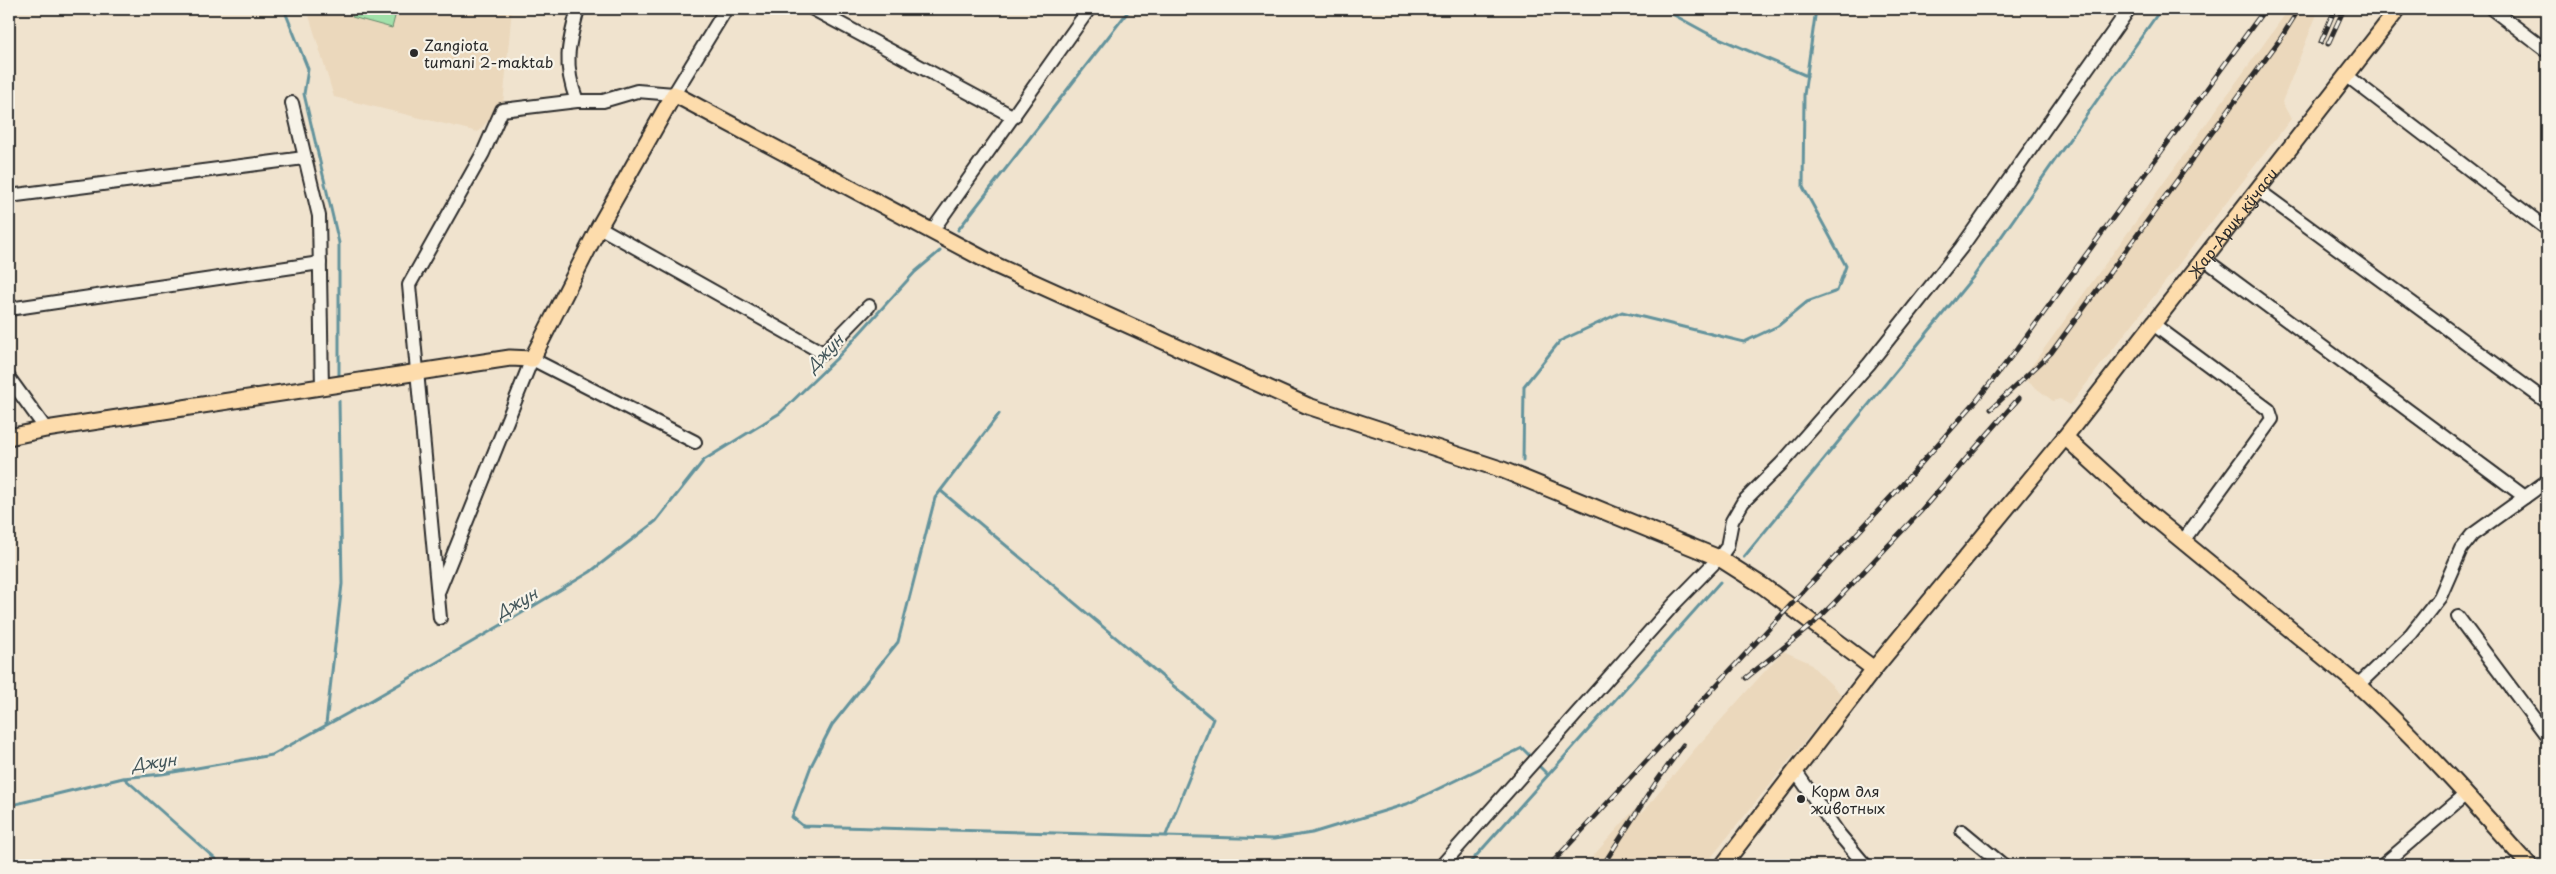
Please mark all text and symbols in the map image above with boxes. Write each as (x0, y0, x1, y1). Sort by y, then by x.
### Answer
place label: Zangiota tumani 2-maktab (424, 33, 553, 73)
marker: Zangiota tumani 2-maktab (408, 47, 420, 59)
street label: Жар-Арик кўчаси (2181, 162, 2282, 283)
water label: Джун (798, 327, 849, 378)
water label: Джун (489, 580, 542, 625)
water label: Джун (128, 746, 179, 776)
place label: Корм для животных (1811, 779, 1885, 819)
marker: Корм для животных (1795, 793, 1807, 805)

